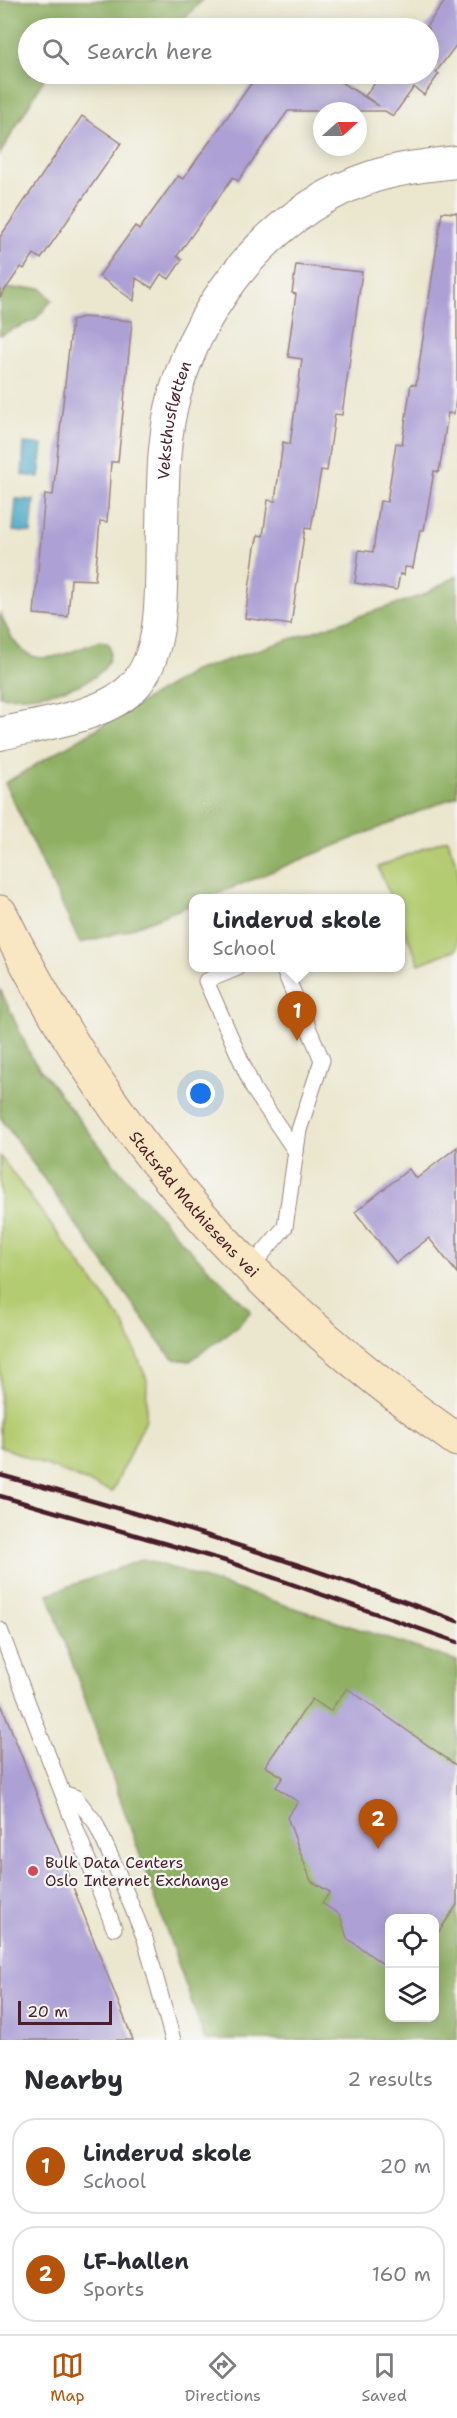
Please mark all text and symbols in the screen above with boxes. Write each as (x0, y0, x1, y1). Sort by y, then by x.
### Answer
search box (18, 18, 439, 84)
icon: search (39, 35, 72, 68)
text: Search here (87, 37, 213, 66)
north arrow (313, 102, 367, 156)
street label: Veksthusfløtten (153, 358, 196, 480)
popup (189, 894, 405, 972)
text: Linderud skole (213, 906, 381, 935)
text: School (213, 935, 276, 961)
pin: 1 (278, 992, 316, 1041)
your location (186, 1079, 215, 1108)
street label: Statsråd Mathiesens vei (125, 1127, 264, 1282)
pin: 2 (358, 1800, 398, 1849)
place label: Bulk Data Centers Oslo Internet Exchange (45, 1852, 229, 1891)
marker: Bulk Data Centers Oslo Internet Exchange (26, 1864, 40, 1878)
map controls (385, 1914, 439, 2022)
button: locate (385, 1914, 439, 1968)
button: layers (385, 1968, 439, 2022)
scale bar (18, 1998, 112, 2026)
text: 20 m (27, 2001, 68, 2022)
text: Nearby (24, 2062, 123, 2097)
text: 2 results (347, 2066, 433, 2092)
text: Linderud skole (83, 2139, 252, 2168)
text: 1 (41, 2153, 50, 2179)
text: 20 m (380, 2153, 431, 2179)
text: School (83, 2168, 146, 2194)
text: LF-hallen (83, 2247, 189, 2276)
text: 2 (39, 2261, 53, 2287)
text: 160 m (372, 2261, 431, 2287)
text: Sports (83, 2276, 144, 2302)
tab: Map (50, 2349, 84, 2406)
tab: Directions (185, 2349, 261, 2406)
tab: Saved (361, 2349, 407, 2406)

